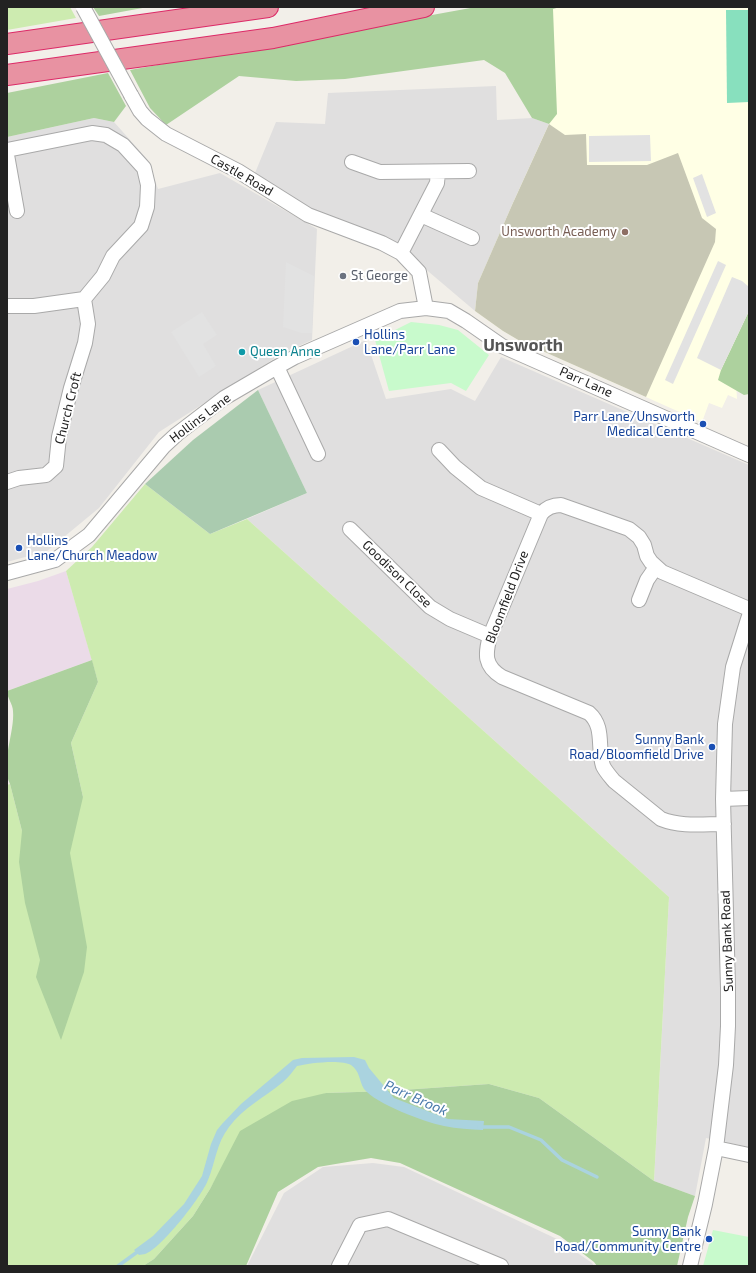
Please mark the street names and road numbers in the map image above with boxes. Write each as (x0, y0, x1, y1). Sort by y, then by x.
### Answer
street label: Castle Road (208, 151, 276, 199)
street label: Parr Lane (557, 363, 615, 401)
street label: Church Croft (51, 370, 85, 446)
street label: Hollins Lane (166, 390, 234, 446)
street label: Goodison Close (359, 537, 435, 611)
street label: Bloomfield Drive (482, 548, 532, 646)
street label: Sunny Bank Road (717, 890, 737, 992)

